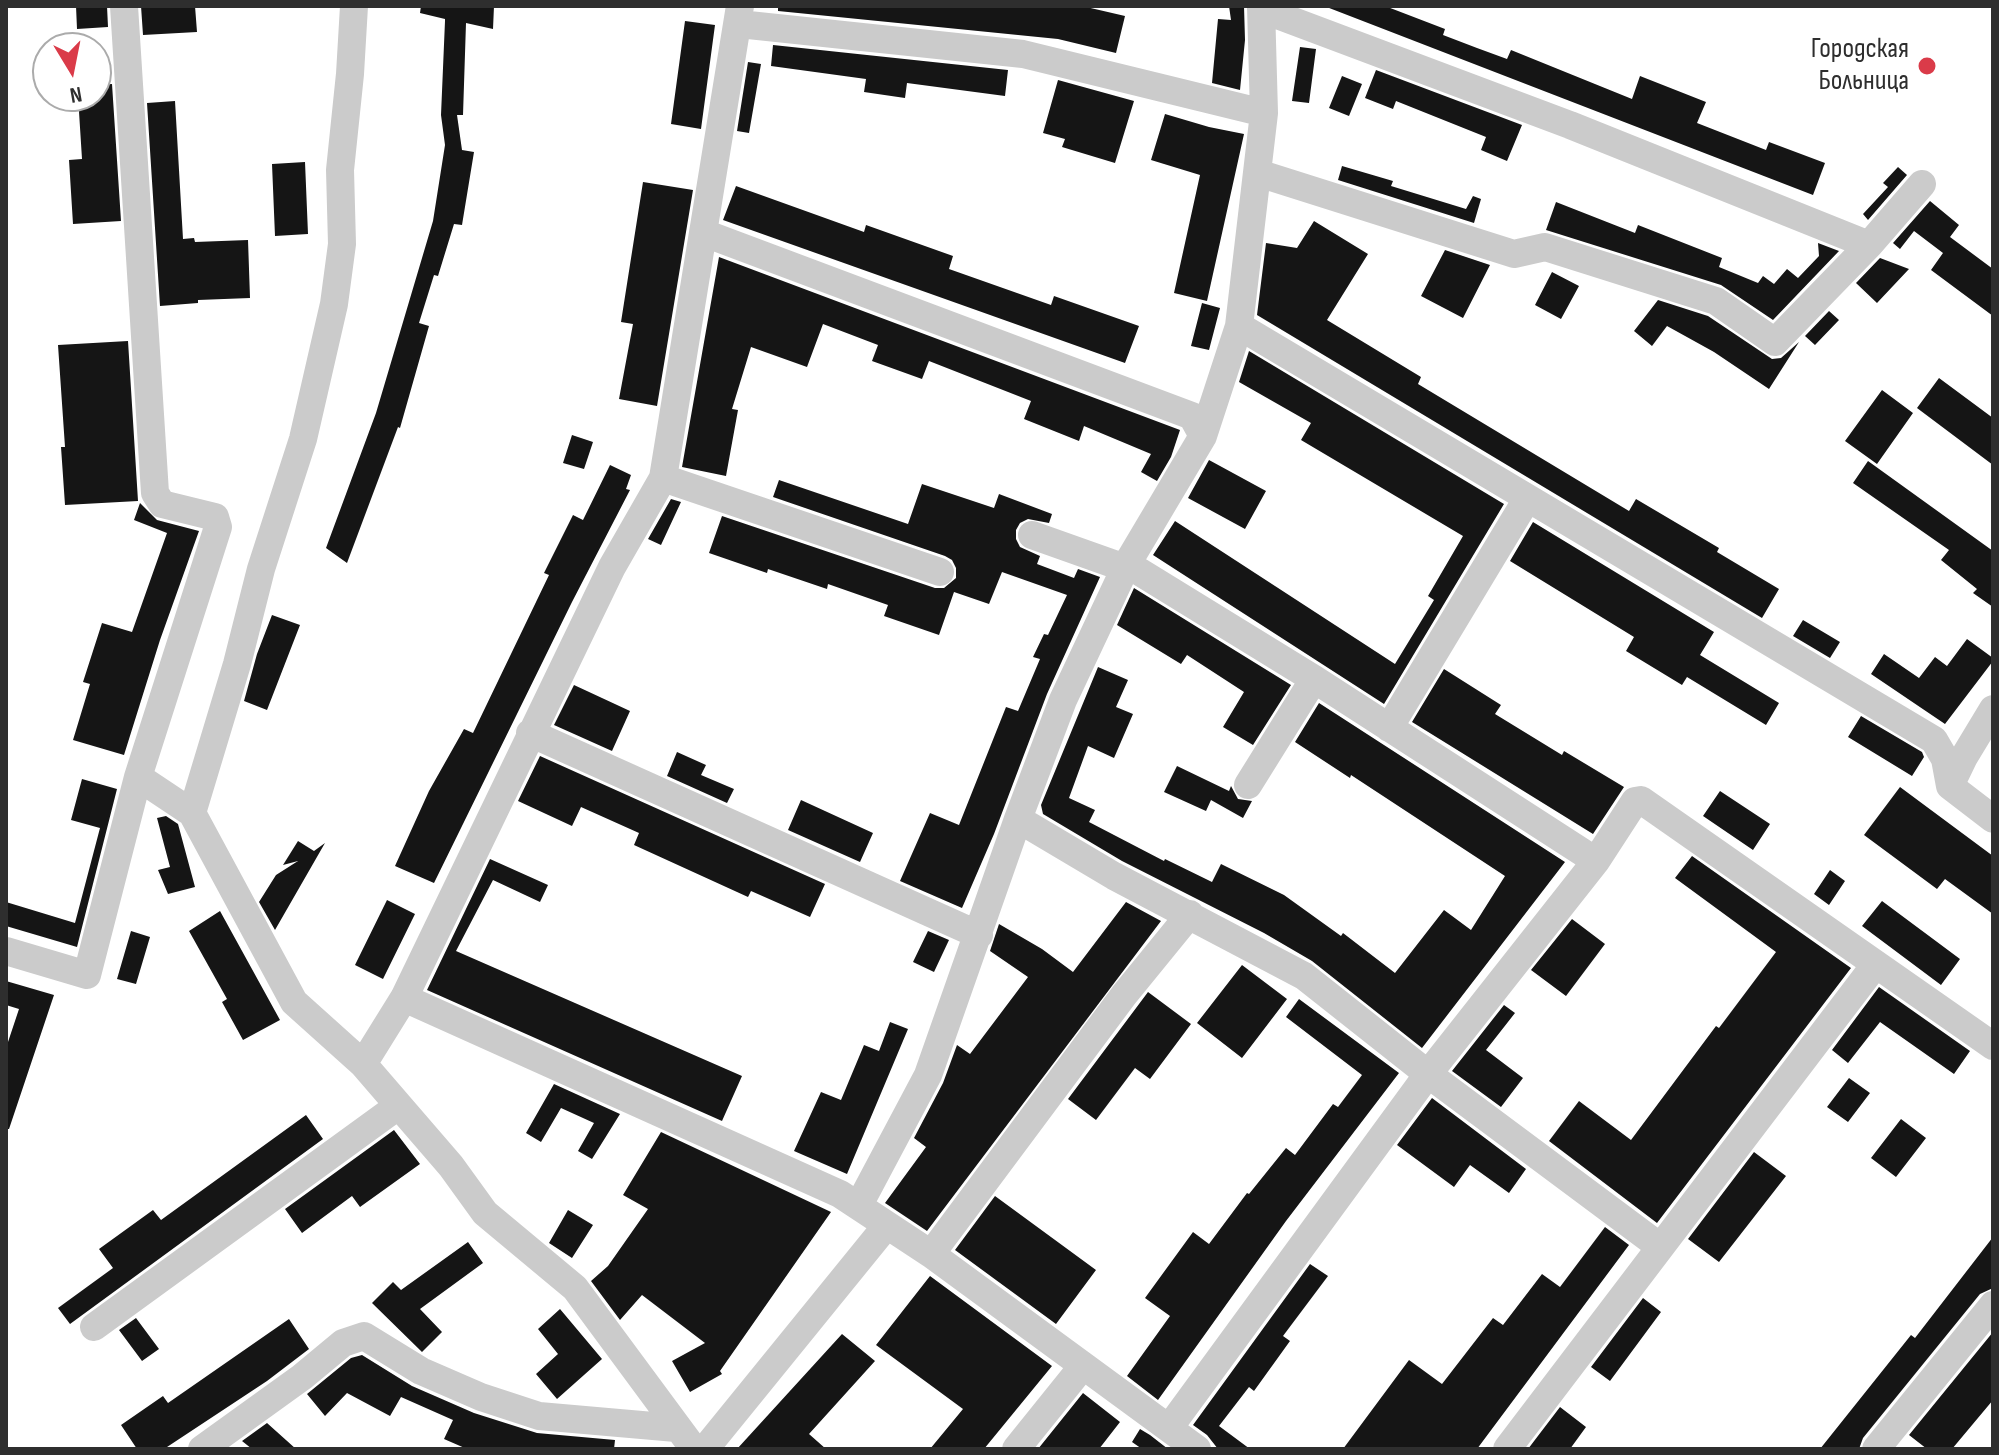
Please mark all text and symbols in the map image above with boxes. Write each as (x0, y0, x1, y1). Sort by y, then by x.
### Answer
north arrow (32, 32, 112, 112)
place label: Городская Больница (1811, 33, 1909, 99)
marker: Городская Больница (1916, 55, 1938, 77)
text: N (68, 80, 84, 108)

